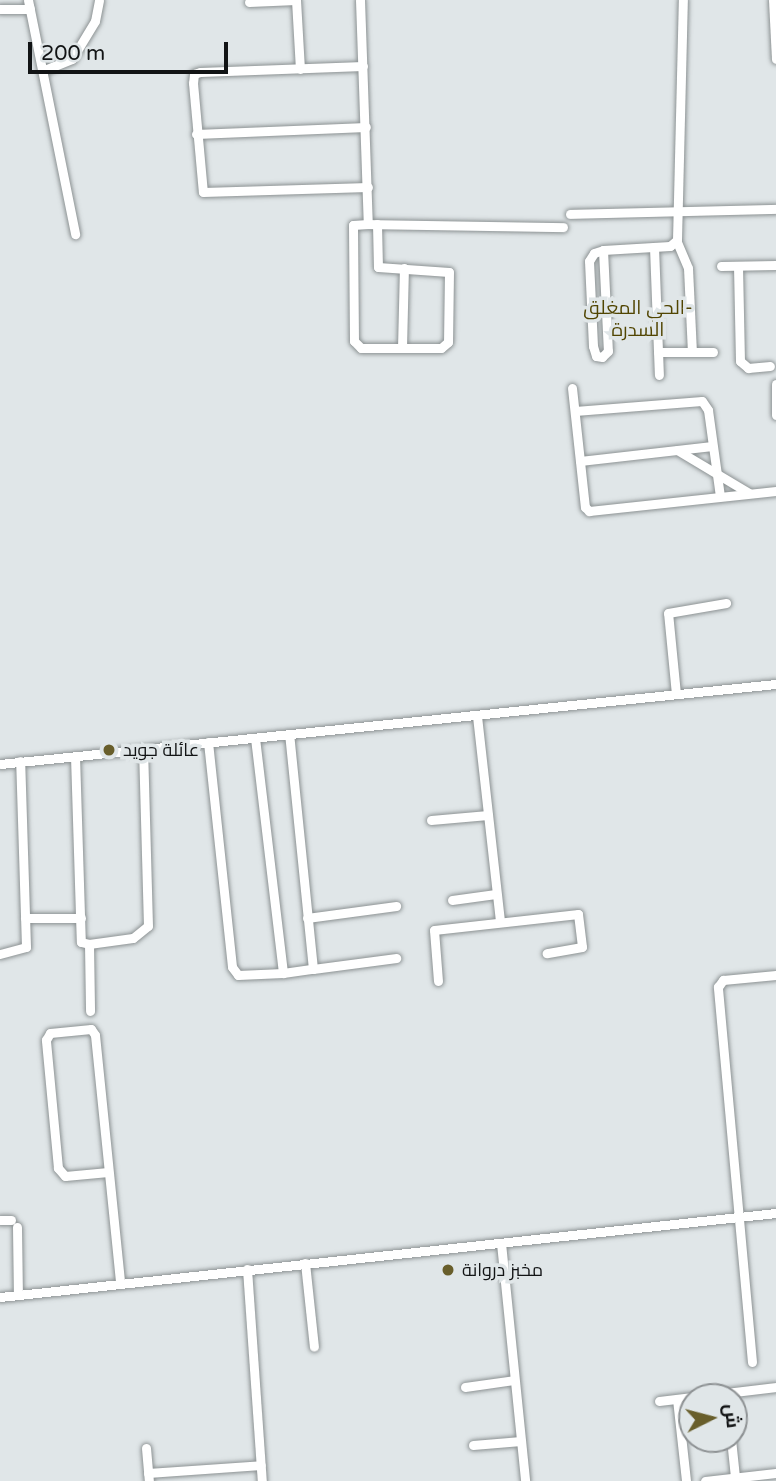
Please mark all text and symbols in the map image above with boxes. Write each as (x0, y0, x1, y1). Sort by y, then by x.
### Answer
scale bar (32, 28, 231, 72)
text: 200 m (41, 41, 105, 66)
district label: الحي المغلق- السدرة (583, 298, 693, 342)
place label: عائلة جويد (123, 739, 199, 761)
marker: عائلة جويد (101, 742, 117, 758)
place label: مخبز دروانة (462, 1259, 543, 1281)
marker: مخبز دروانة (440, 1262, 456, 1278)
north arrow (678, 1383, 748, 1453)
text: ش (720, 1403, 744, 1429)

